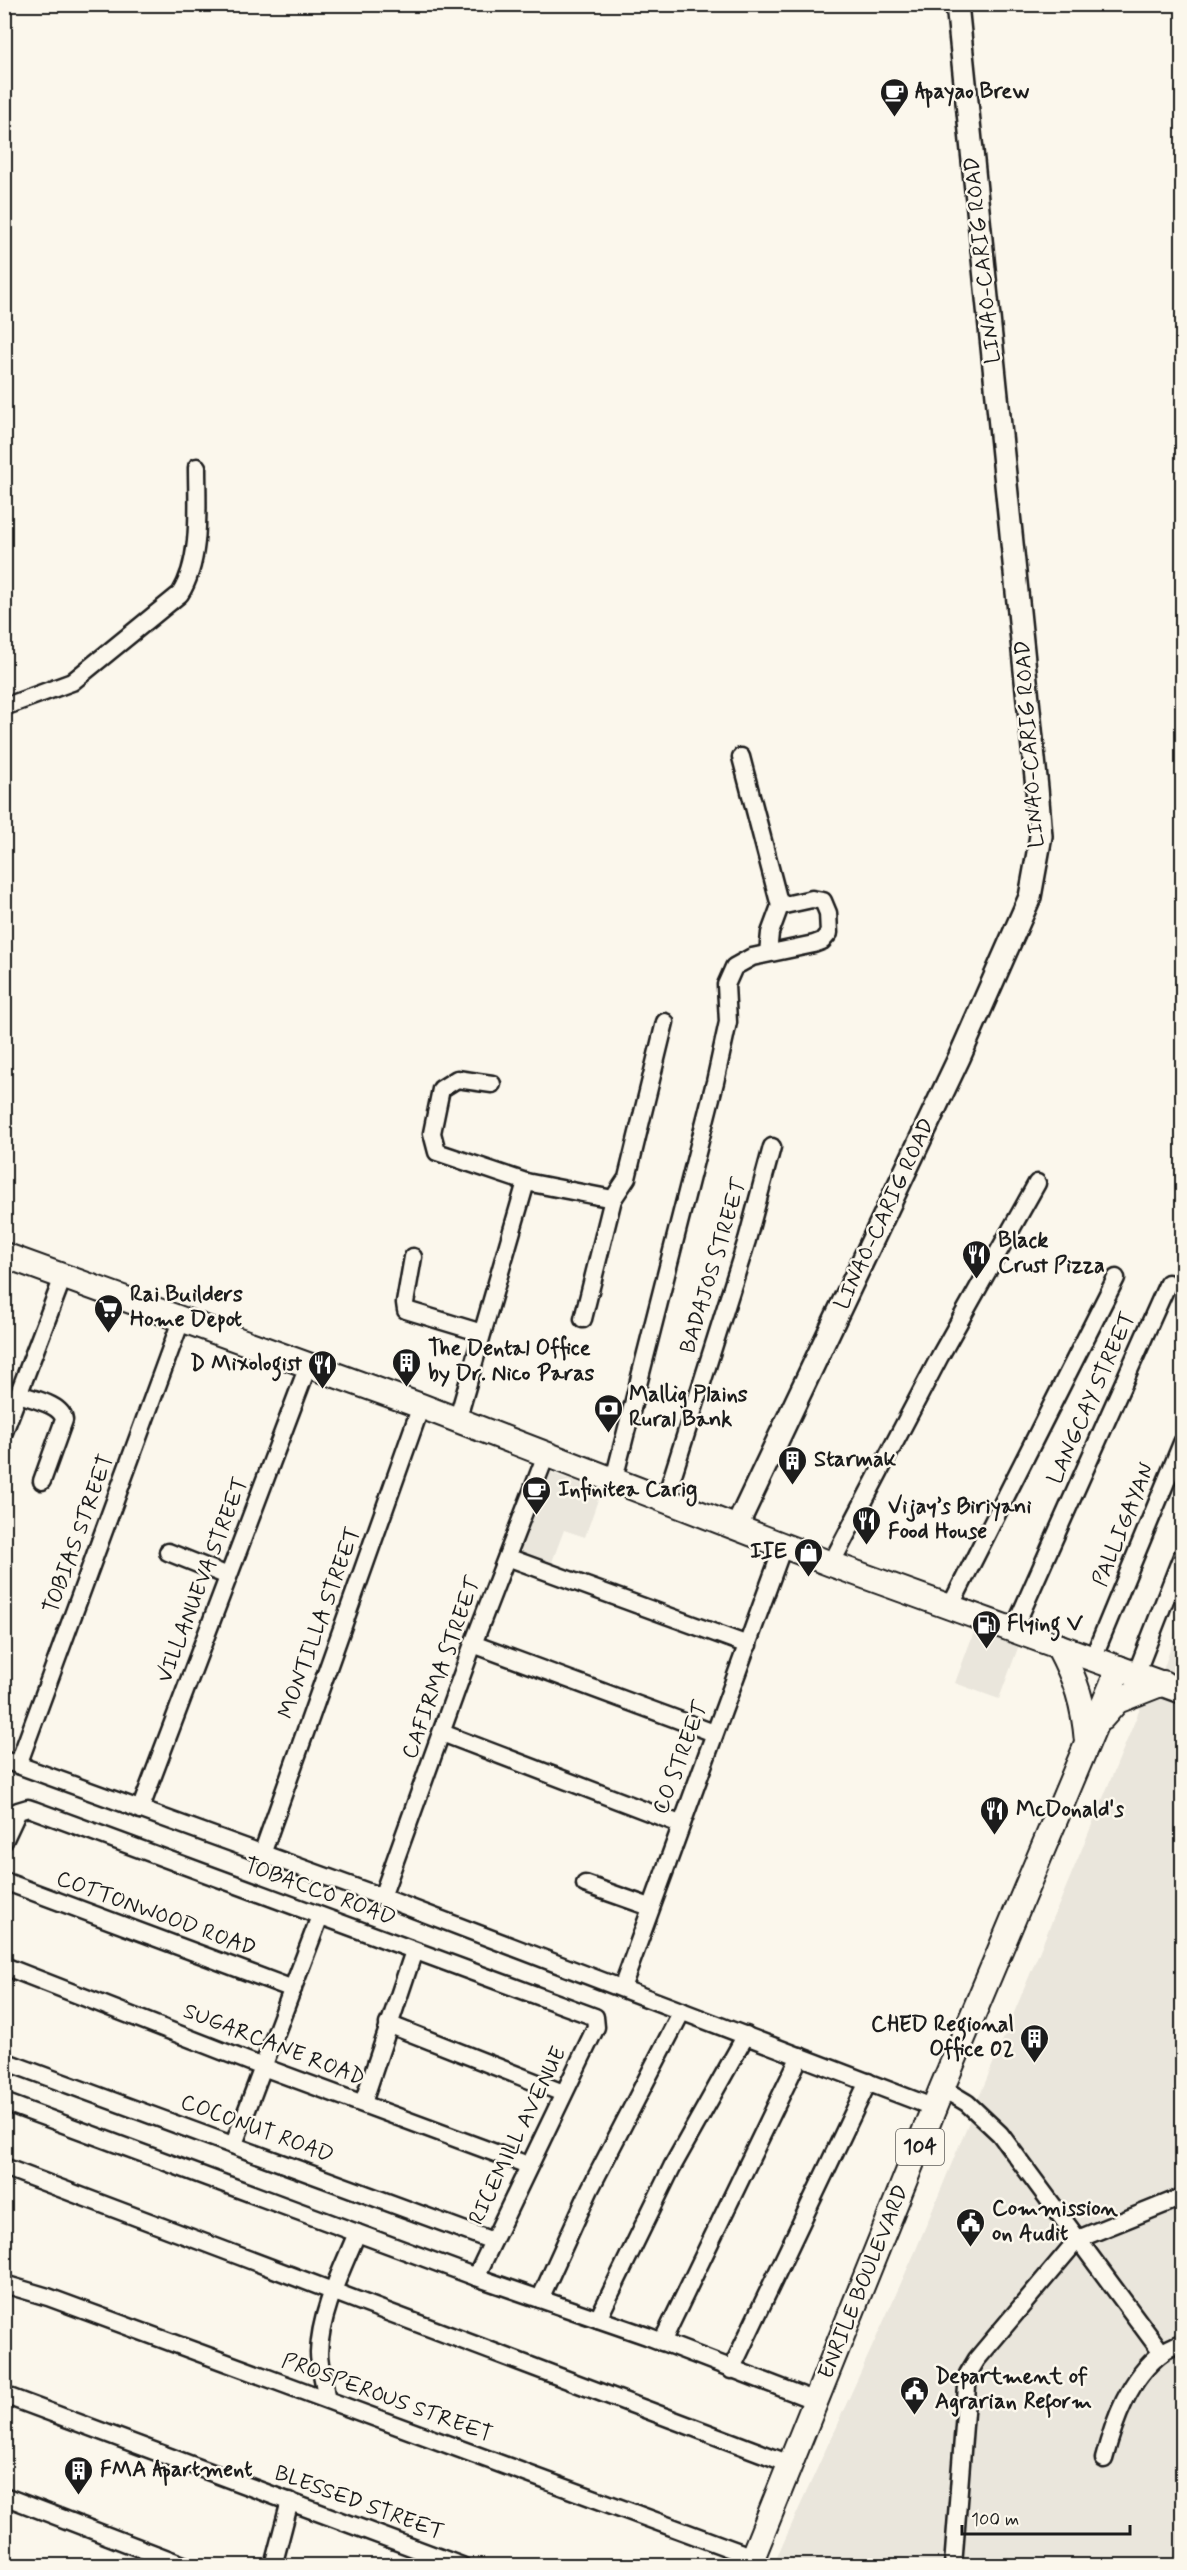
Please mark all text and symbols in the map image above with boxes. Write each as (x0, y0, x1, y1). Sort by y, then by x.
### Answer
cafe icon: Apayao Brew (878, 76, 910, 118)
place label: Apayao Brew (915, 78, 1030, 108)
street label: LINAO-CARIG ROAD (958, 155, 1008, 365)
street label: LINAO-CARIG ROAD (1009, 639, 1051, 849)
street label: LINAO-CARIG ROAD (828, 1114, 942, 1314)
street label: BADAJOS STREET (674, 1174, 754, 1357)
place label: Black Crust Pizza (998, 1227, 1105, 1280)
restaurant icon: Black Crust Pizza (961, 1238, 993, 1280)
place label: Rai Builders Home Depot (130, 1281, 243, 1334)
supermarket icon: Rai Builders Home Depot (93, 1292, 125, 1334)
street label: LANGCAY STREET (1041, 1307, 1143, 1489)
place label: The Dental Office by Dr. Nico Paras (428, 1335, 595, 1388)
building icon: The Dental Office by Dr. Nico Paras (391, 1346, 423, 1388)
restaurant icon: D Mixologist (307, 1348, 339, 1390)
place label: D Mixologist (190, 1350, 303, 1382)
place label: Mallig Plains Rural Bank (629, 1381, 748, 1434)
bank icon: Mallig Plains Rural Bank (592, 1392, 624, 1434)
building icon: Starmak (777, 1444, 809, 1486)
place label: Starmak (814, 1446, 897, 1474)
street label: TOBIAS STREET (37, 1451, 121, 1617)
street label: PALLIGAYAN (1087, 1459, 1161, 1591)
street label: VILLANUEVA STREET (151, 1473, 255, 1687)
cafe icon: Infinitea Carig (521, 1474, 553, 1516)
place label: Infinitea Carig (558, 1476, 697, 1507)
place label: Vijay’s Biriyani Food House (888, 1493, 1031, 1546)
restaurant icon: Vijay’s Biriyani Food House (851, 1504, 883, 1546)
street label: MONTILLA STREET (272, 1523, 368, 1723)
shop icon: IIE (792, 1536, 824, 1578)
place label: IIE (750, 1538, 787, 1566)
street label: CAFIRMA STREET (396, 1572, 488, 1763)
fuel station icon: Flying V (970, 1608, 1002, 1650)
place label: Flying V (1007, 1610, 1084, 1642)
street label: CO STREET (647, 1697, 716, 1818)
restaurant icon: McDonald's (979, 1794, 1011, 1836)
place label: McDonald's (1016, 1796, 1124, 1824)
street label: TOBACCO ROAD (240, 1852, 400, 1932)
street label: COTTONWOOD ROAD (52, 1865, 260, 1963)
street label: SUGARCANE ROAD (179, 1997, 369, 2093)
place label: CHED Regional Office 02 (871, 2011, 1014, 2064)
building icon: CHED Regional Office 02 (1019, 2022, 1051, 2064)
street label: RICEMILL AVENUE (463, 2042, 573, 2230)
street label: COCONUT ROAD (176, 2088, 338, 2170)
road number: 104 (896, 2129, 944, 2165)
street label: ENRILE BOULEVARD (812, 2181, 916, 2383)
place label: Commission on Audit (992, 2195, 1119, 2248)
public building icon: Commission on Audit (955, 2206, 987, 2248)
street label: PROSPEROUS STREET (278, 2347, 496, 2449)
place label: Department of Agrarian Reform (935, 2363, 1092, 2418)
public building icon: Department of Agrarian Reform (898, 2374, 930, 2416)
building icon: FMA Apartment (63, 2454, 95, 2496)
place label: FMA Apartment (100, 2456, 252, 2486)
street label: BLESSED STREET (270, 2459, 448, 2547)
scale bar (962, 2498, 1130, 2536)
text: 100 m (971, 2508, 1019, 2532)

